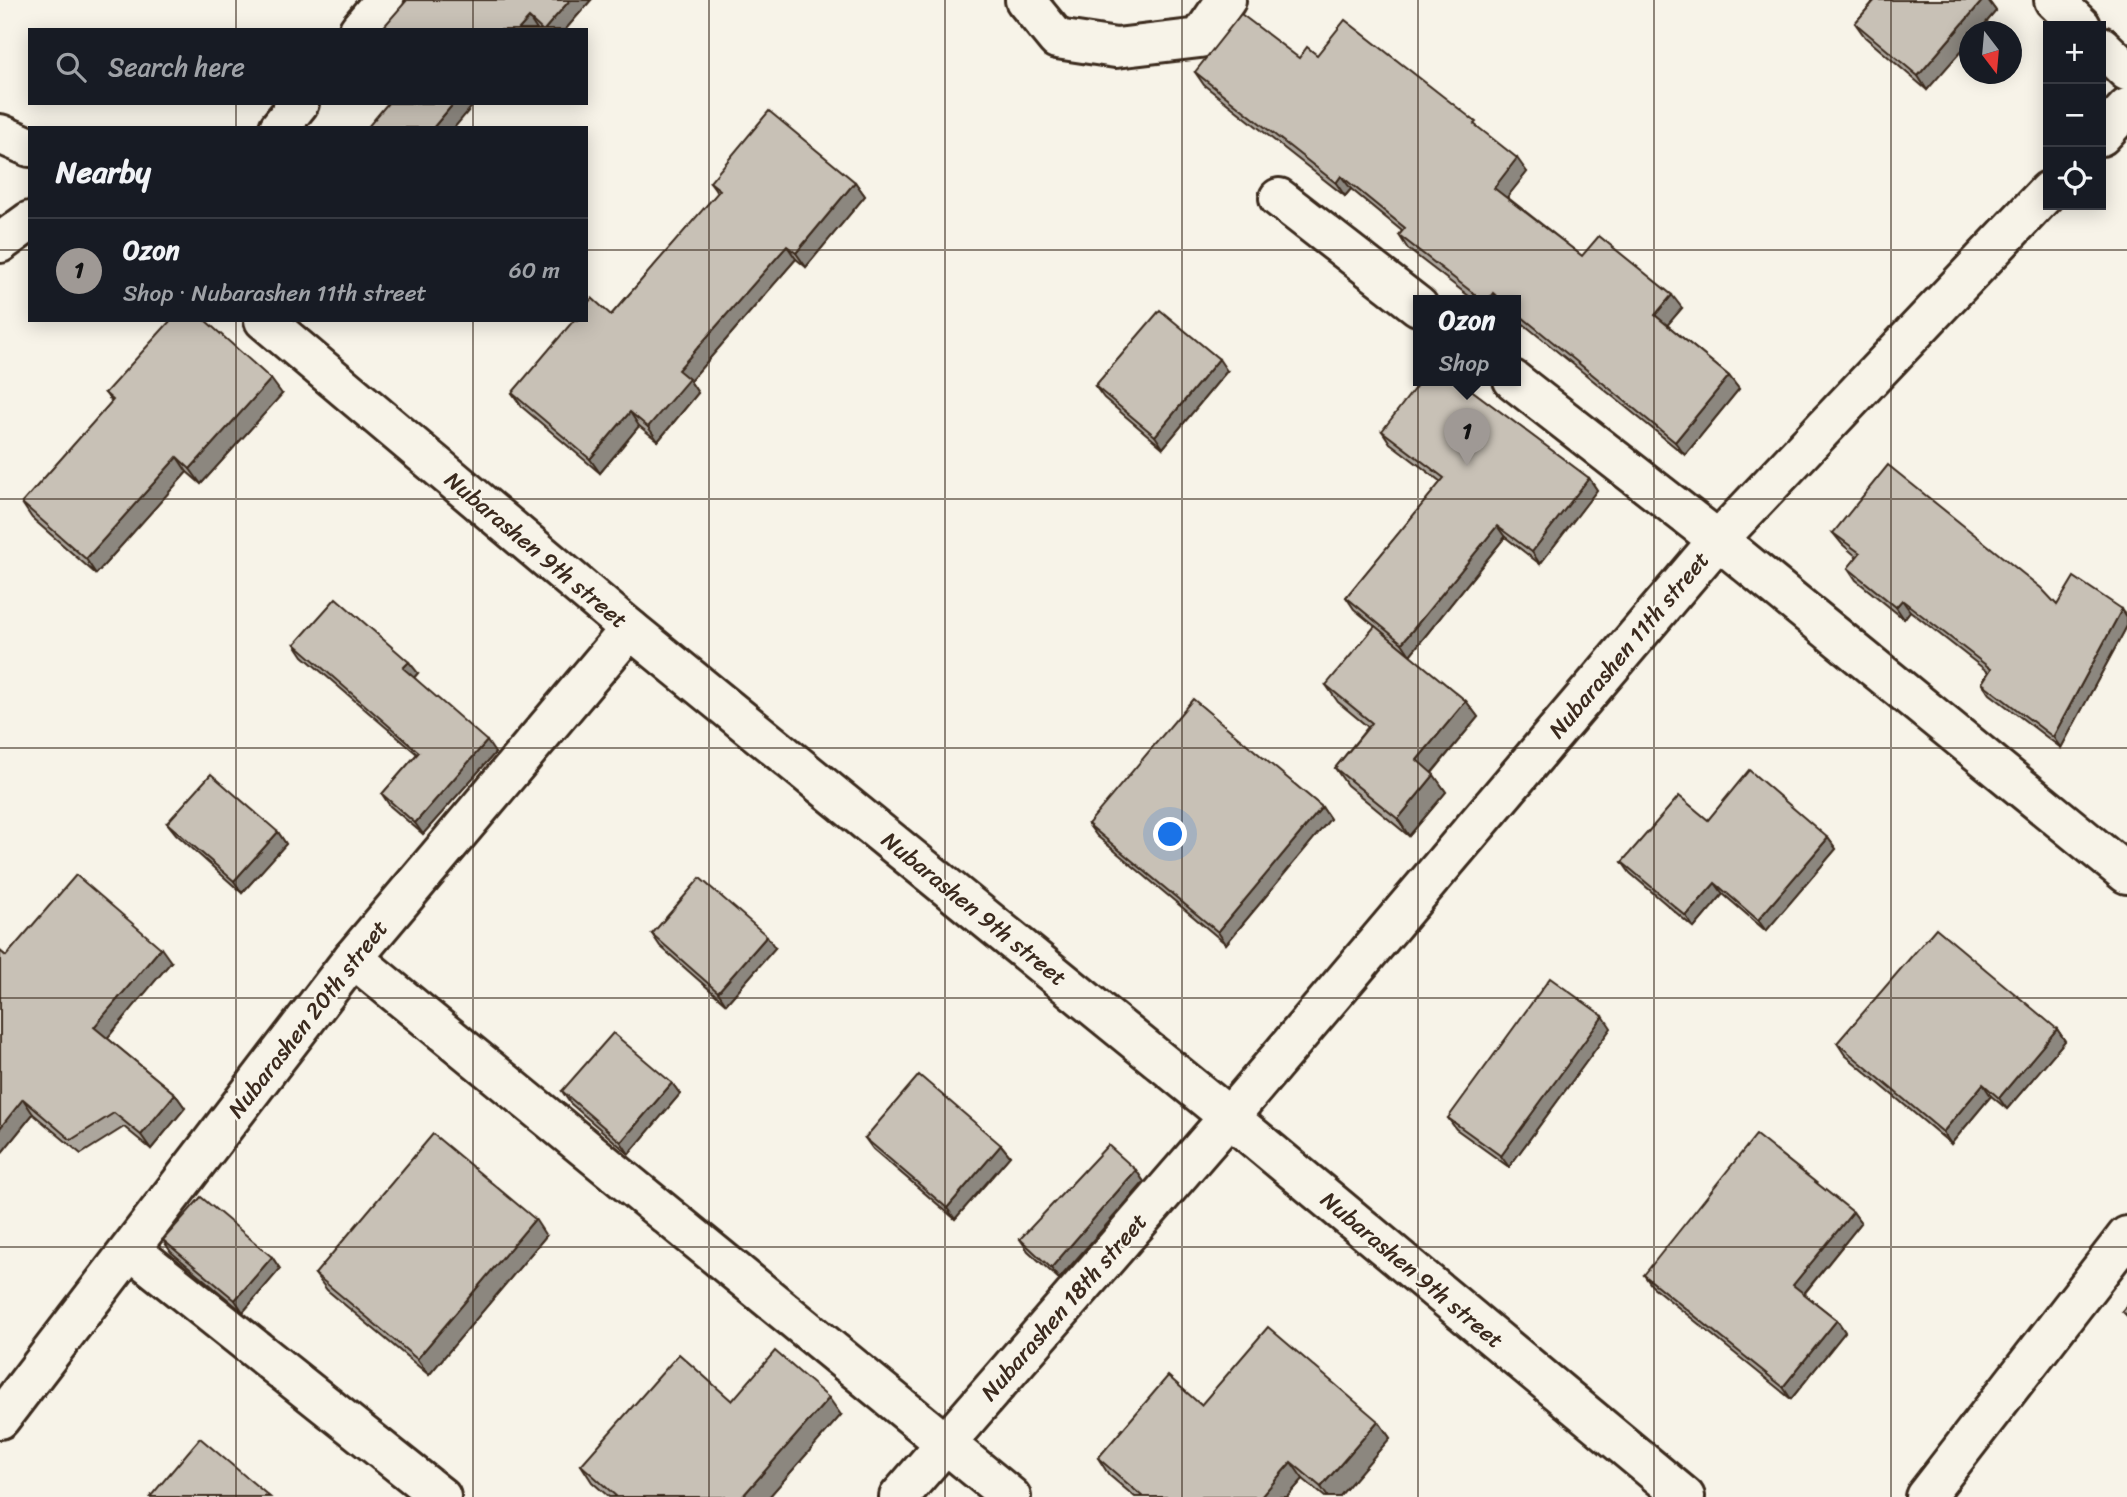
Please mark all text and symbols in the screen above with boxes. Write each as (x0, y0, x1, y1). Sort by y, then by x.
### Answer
north arrow (1959, 21, 2022, 84)
map controls (2043, 21, 2106, 210)
button: + (2043, 21, 2106, 84)
search box (28, 28, 588, 105)
text: Search here (108, 44, 245, 90)
icon: search (52, 48, 90, 86)
button: − (2043, 84, 2106, 147)
text: Nearby (56, 145, 151, 199)
button: locate (2043, 147, 2106, 210)
text: Ozon (123, 227, 179, 273)
text: 1 (74, 250, 84, 291)
text: 60 m (509, 250, 560, 291)
text: Shop · Nubarashen 11th street (123, 273, 427, 314)
popup (1413, 295, 1521, 386)
text: Ozon (1439, 297, 1495, 343)
text: Shop (1439, 343, 1489, 384)
pin: 1 (1444, 408, 1490, 466)
street label: Nubarashen 9th street (435, 461, 637, 639)
street label: Nubarashen 11th street (1538, 542, 1720, 748)
your location (1153, 817, 1187, 851)
street label: Nubarashen 9th street (872, 821, 1076, 997)
street label: Nubarashen 20th street (217, 911, 399, 1127)
street label: Nubarashen 9th street (1311, 1181, 1513, 1359)
street label: Nubarashen 18th street (970, 1203, 1158, 1411)

